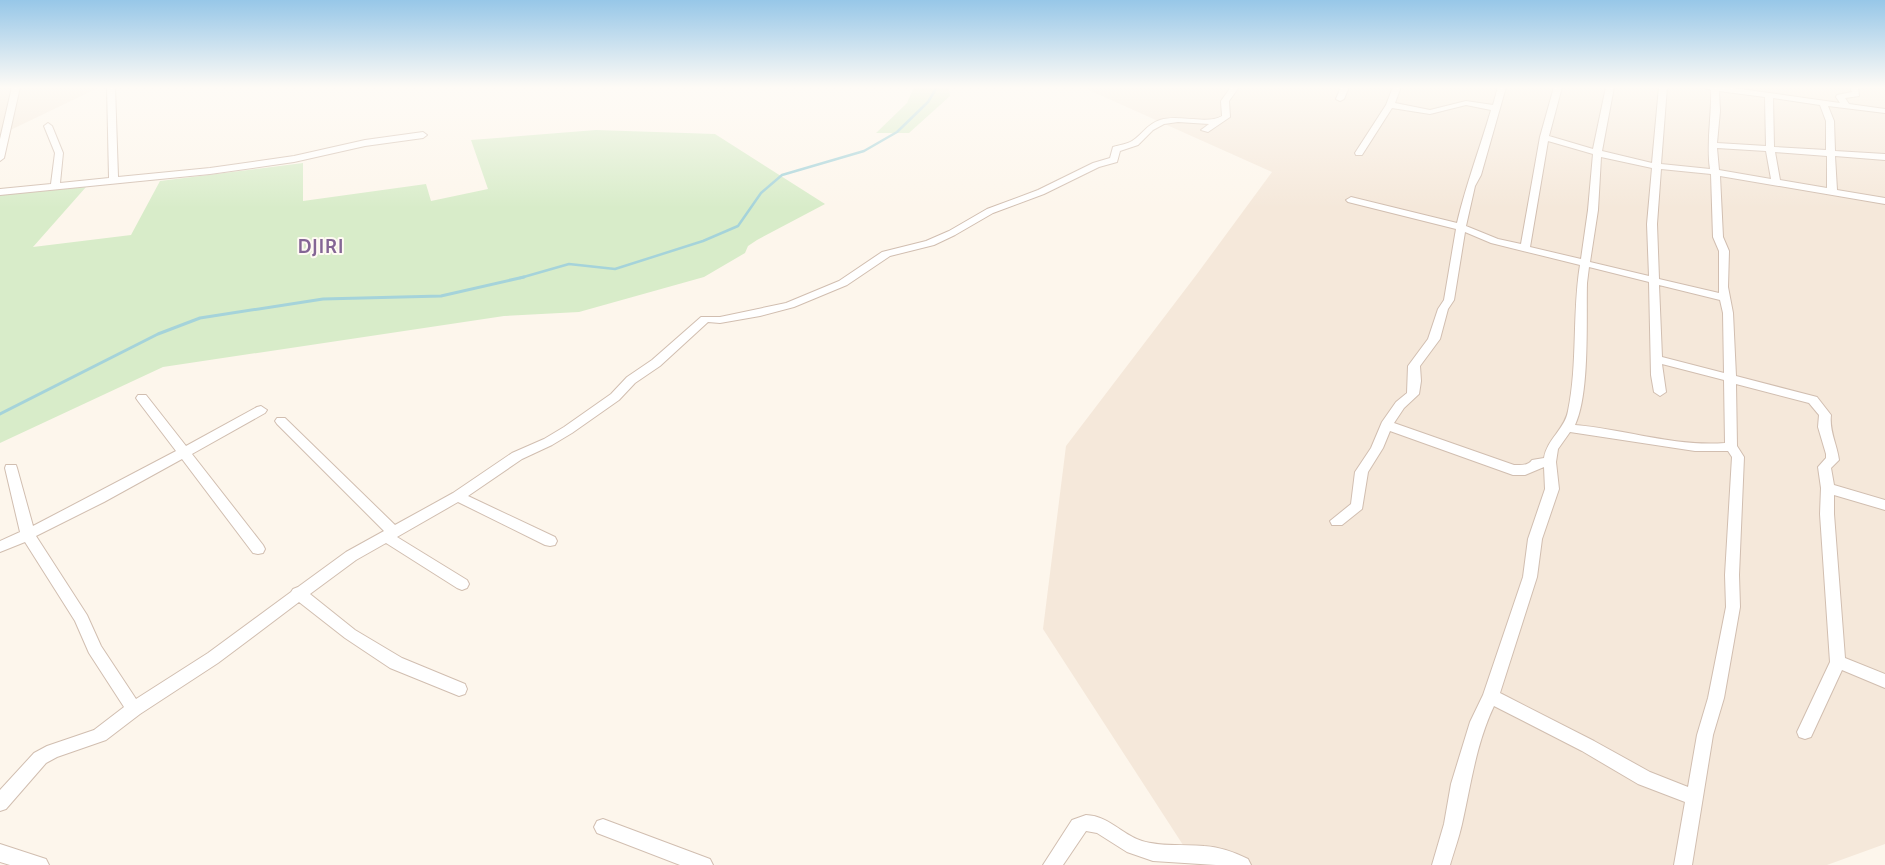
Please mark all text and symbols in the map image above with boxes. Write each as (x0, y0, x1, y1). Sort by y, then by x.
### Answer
district label: DJIRI (298, 235, 344, 258)

